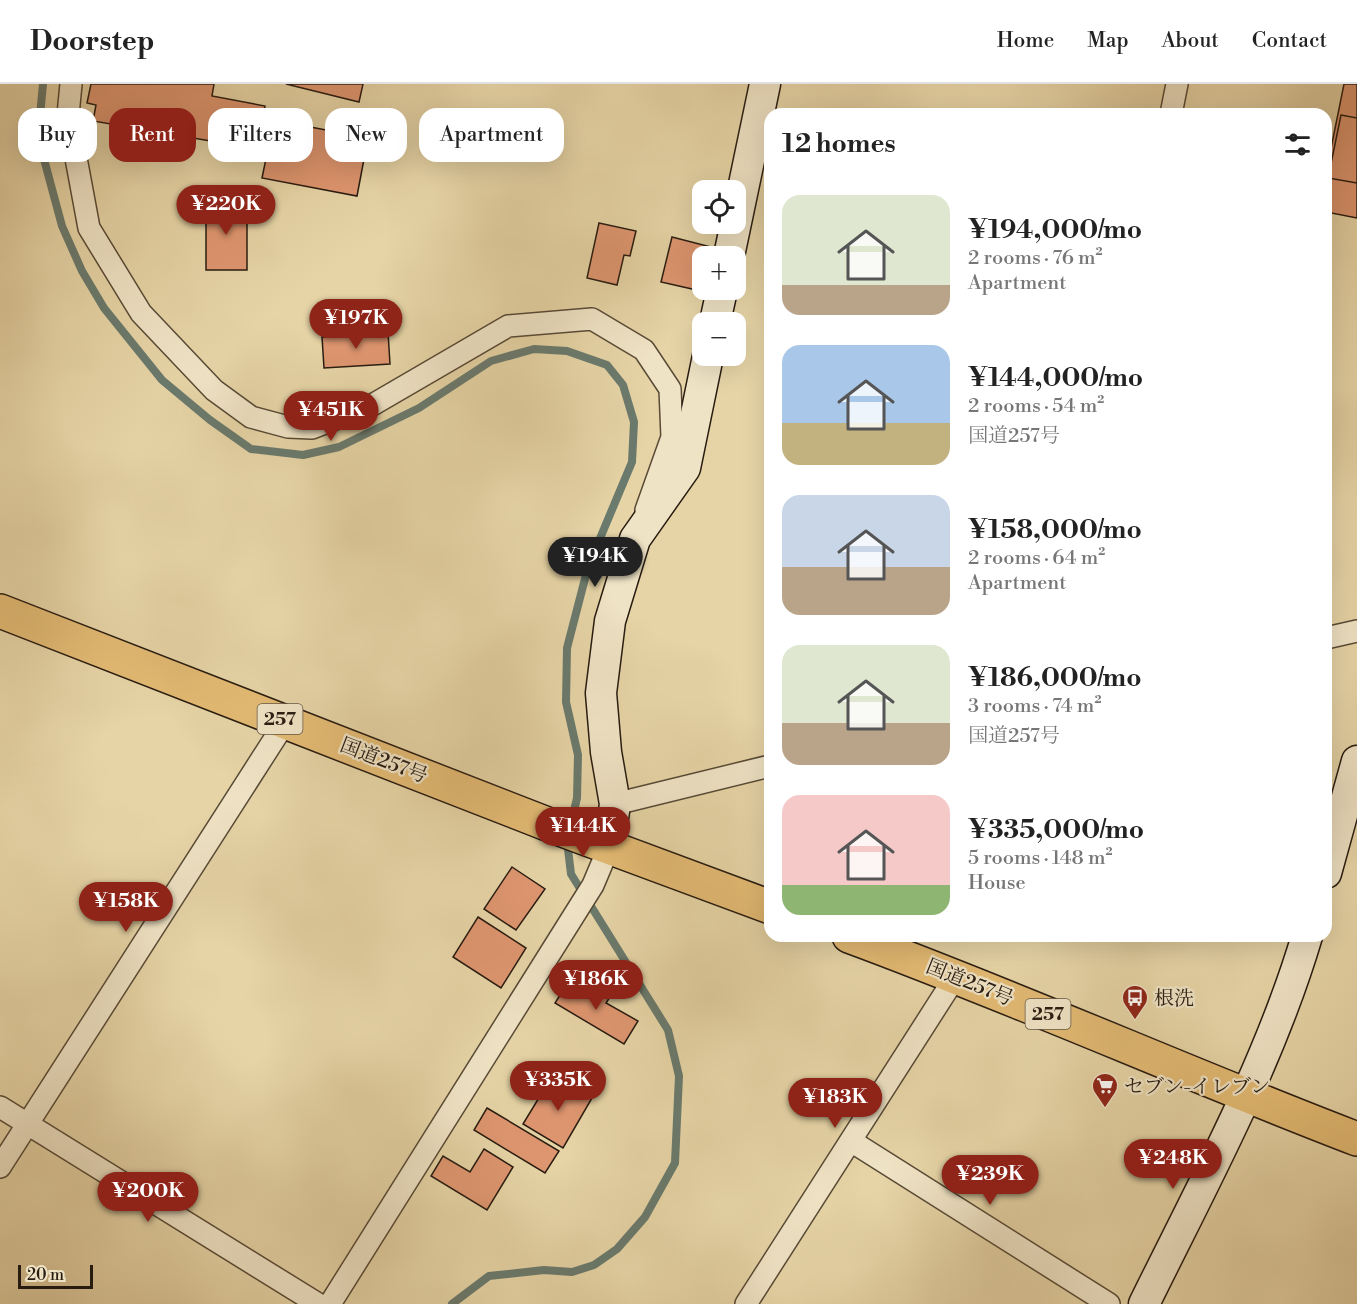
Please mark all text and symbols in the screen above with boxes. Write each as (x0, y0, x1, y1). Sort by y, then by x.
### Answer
text: Doorstep (30, 24, 155, 59)
text: Home (997, 28, 1054, 54)
text: Map (1087, 28, 1129, 54)
text: About (1162, 28, 1219, 54)
text: Contact (1252, 28, 1327, 54)
chip: Buy (18, 108, 97, 162)
chip: Rent (109, 108, 196, 162)
chip: Filters (208, 108, 313, 162)
chip: New (325, 108, 407, 162)
chip: Apartment (419, 108, 564, 162)
text: 12 homes (782, 128, 896, 160)
icon: filters (1281, 128, 1314, 161)
map controls (692, 180, 746, 366)
button: locate (692, 180, 746, 234)
pin: ¥220K (184, 185, 268, 236)
text: ¥220K (190, 192, 262, 217)
text: ¥194,000/mo (968, 214, 1142, 246)
icon: home (830, 219, 902, 291)
button: + (692, 246, 746, 300)
text: 2 rooms · 76 m² (968, 246, 1102, 271)
text: Apartment (968, 271, 1066, 296)
pin: ¥197K (314, 299, 398, 350)
text: ¥197K (323, 306, 389, 331)
button: − (692, 312, 746, 366)
text: ¥144,000/mo (968, 362, 1143, 394)
icon: home (830, 369, 902, 441)
pin: ¥451K (289, 391, 373, 442)
text: 2 rooms · 54 m² (968, 394, 1104, 419)
text: ¥451K (298, 398, 364, 423)
text: 国道257号 (968, 424, 1060, 449)
text: ¥158,000/mo (968, 514, 1142, 546)
icon: home (830, 519, 902, 591)
pin: ¥194K (553, 537, 637, 588)
text: ¥194K (562, 544, 628, 569)
text: 2 rooms · 64 m² (968, 546, 1105, 571)
text: Apartment (968, 571, 1066, 596)
text: ¥186,000/mo (968, 662, 1142, 694)
icon: home (830, 669, 902, 741)
text: 3 rooms · 74 m² (968, 694, 1101, 719)
road number: 257 (258, 704, 302, 734)
text: 国道257号 (968, 724, 1060, 749)
street label: 国道257号 (336, 733, 431, 790)
pin: ¥144K (541, 807, 625, 858)
text: ¥144K (549, 814, 617, 839)
text: ¥335,000/mo (968, 814, 1144, 846)
icon: home (830, 819, 902, 891)
text: 5 rooms · 148 m² (968, 846, 1112, 871)
text: House (968, 871, 1026, 896)
pin: ¥158K (84, 882, 168, 933)
text: ¥158K (93, 889, 159, 914)
street label: 国道257号 (922, 955, 1017, 1012)
pin: ¥186K (554, 960, 638, 1011)
text: ¥186K (563, 967, 629, 992)
bus stop icon: 根洗 (1120, 983, 1150, 1021)
place label: 根洗 (1154, 987, 1194, 1012)
road number: 257 (1026, 999, 1070, 1029)
pin: ¥335K (516, 1061, 600, 1112)
text: ¥335K (524, 1068, 592, 1093)
supermarket icon: セブン-イレブン (1090, 1071, 1120, 1109)
place label: セブン-イレブン (1124, 1075, 1270, 1100)
pin: ¥183K (793, 1078, 877, 1129)
text: ¥183K (802, 1085, 868, 1110)
pin: ¥248K (1131, 1139, 1215, 1190)
text: ¥248K (1138, 1146, 1208, 1171)
pin: ¥239K (948, 1155, 1032, 1206)
text: ¥239K (956, 1162, 1024, 1187)
pin: ¥200K (106, 1172, 190, 1223)
text: ¥200K (111, 1179, 185, 1204)
scale bar (18, 1262, 93, 1290)
text: 20 m (27, 1265, 64, 1285)

